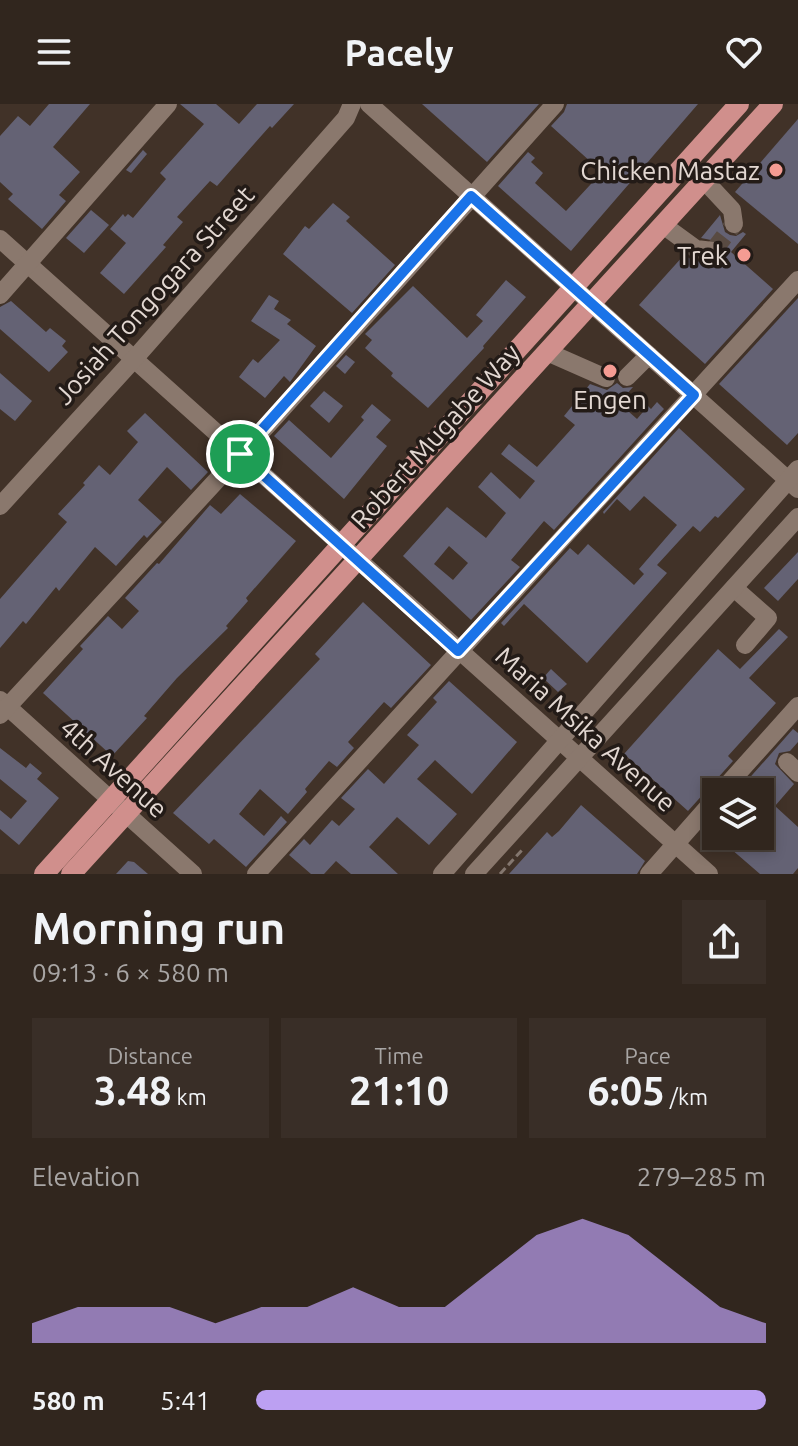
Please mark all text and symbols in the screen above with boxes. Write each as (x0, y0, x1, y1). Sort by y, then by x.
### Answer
icon: menu (32, 30, 76, 74)
icon: heart (722, 30, 766, 74)
text: Pacely (344, 32, 454, 73)
place label: Chicken Mastaz (580, 156, 760, 185)
marker: Chicken Mastaz (767, 161, 785, 179)
street label: Josiah Tongogara Street (48, 180, 260, 410)
place label: Trek (677, 241, 728, 270)
marker: Trek (735, 246, 753, 264)
street label: Robert Mugabe Way (345, 338, 525, 534)
marker: Engen (601, 362, 619, 380)
place label: Engen (573, 385, 647, 414)
pin (206, 420, 274, 488)
icon: arrive (218, 432, 262, 476)
street label: Maria Msika Avenue (490, 641, 682, 817)
street label: 4th Avenue (55, 713, 173, 823)
map controls (702, 778, 774, 850)
button: layers (702, 778, 774, 850)
button: share (682, 900, 766, 984)
text: Morning run (32, 903, 285, 952)
text: 09:13 · 6 × 580 m (32, 958, 229, 987)
text: Distance (108, 1043, 193, 1068)
text: Time (374, 1043, 424, 1068)
text: Pace (624, 1043, 671, 1068)
text: 3.48 (94, 1068, 172, 1113)
text: 21:10 (349, 1068, 449, 1113)
text: 6:05 (587, 1068, 665, 1113)
text: km (172, 1084, 207, 1109)
text: /km (665, 1084, 708, 1109)
text: Elevation (32, 1162, 140, 1191)
text: 279–285 m (637, 1162, 766, 1191)
text: 580 m (32, 1386, 105, 1415)
text: 5:41 (160, 1386, 210, 1415)

